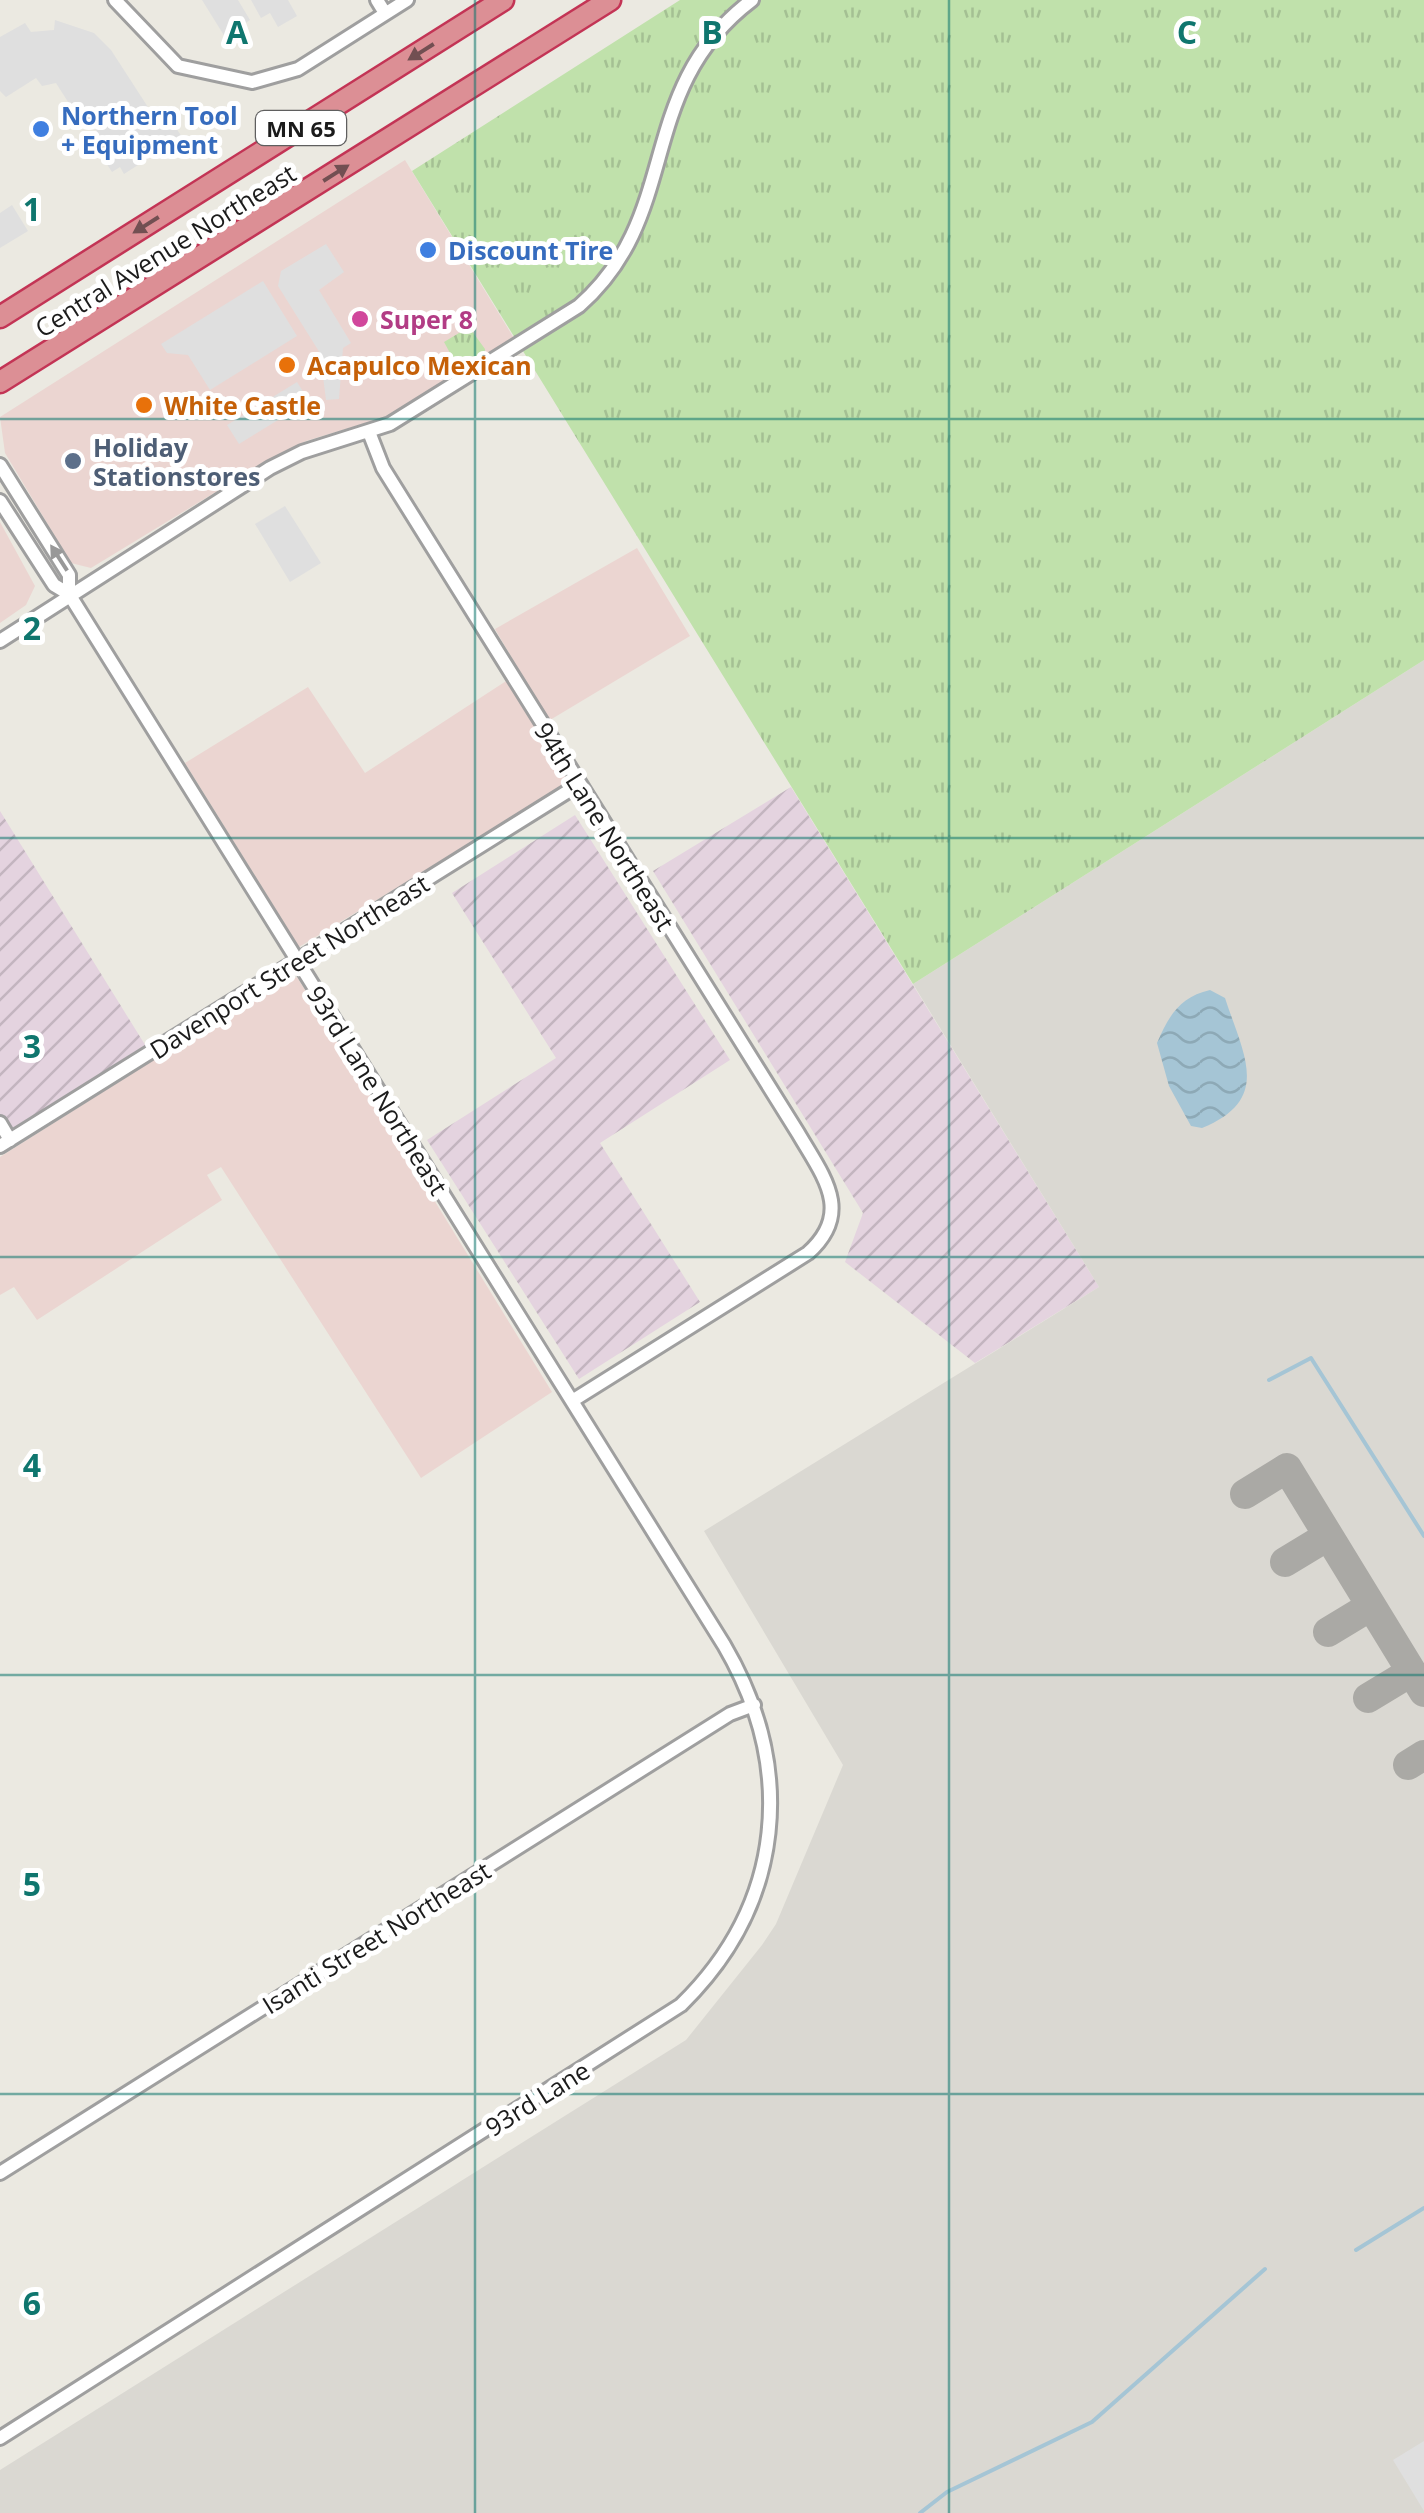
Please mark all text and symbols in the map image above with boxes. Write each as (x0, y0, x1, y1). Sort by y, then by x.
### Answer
text: A (226, 10, 249, 53)
text: B (701, 10, 723, 53)
text: C (1177, 10, 1197, 53)
one-way arrow (407, 43, 434, 61)
place label: Northern Tool + Equipment (61, 98, 238, 161)
road number: MN 65 (256, 111, 346, 145)
marker: Northern Tool + Equipment (30, 118, 52, 140)
street label: Central Avenue Northeast (28, 156, 302, 344)
one-way arrow (322, 165, 350, 183)
text: 1 (23, 187, 41, 230)
one-way arrow (132, 216, 160, 234)
place label: Discount Tire (448, 233, 613, 267)
marker: Discount Tire (417, 239, 439, 261)
place label: Super 8 (380, 302, 473, 336)
marker: Super 8 (349, 308, 371, 330)
place label: Acapulco Mexican (307, 348, 532, 382)
marker: Acapulco Mexican (276, 354, 298, 376)
place label: White Castle (164, 388, 321, 422)
marker: White Castle (133, 394, 155, 416)
place label: Holiday Stationstores (93, 430, 260, 493)
marker: Holiday Stationstores (62, 450, 84, 472)
one-way arrow (50, 545, 69, 572)
text: 2 (23, 606, 41, 649)
street label: 94th Lane Northeast (527, 716, 683, 937)
street label: Davenport Street Northeast (143, 866, 435, 1066)
street label: 93rd Lane Northeast (300, 979, 456, 1201)
text: 3 (23, 1024, 41, 1067)
text: 4 (23, 1443, 41, 1486)
street label: Isanti Street Northeast (255, 1853, 497, 2021)
text: 5 (23, 1862, 41, 1905)
street label: 93rd Lane (478, 2053, 596, 2143)
text: 6 (23, 2281, 41, 2324)

